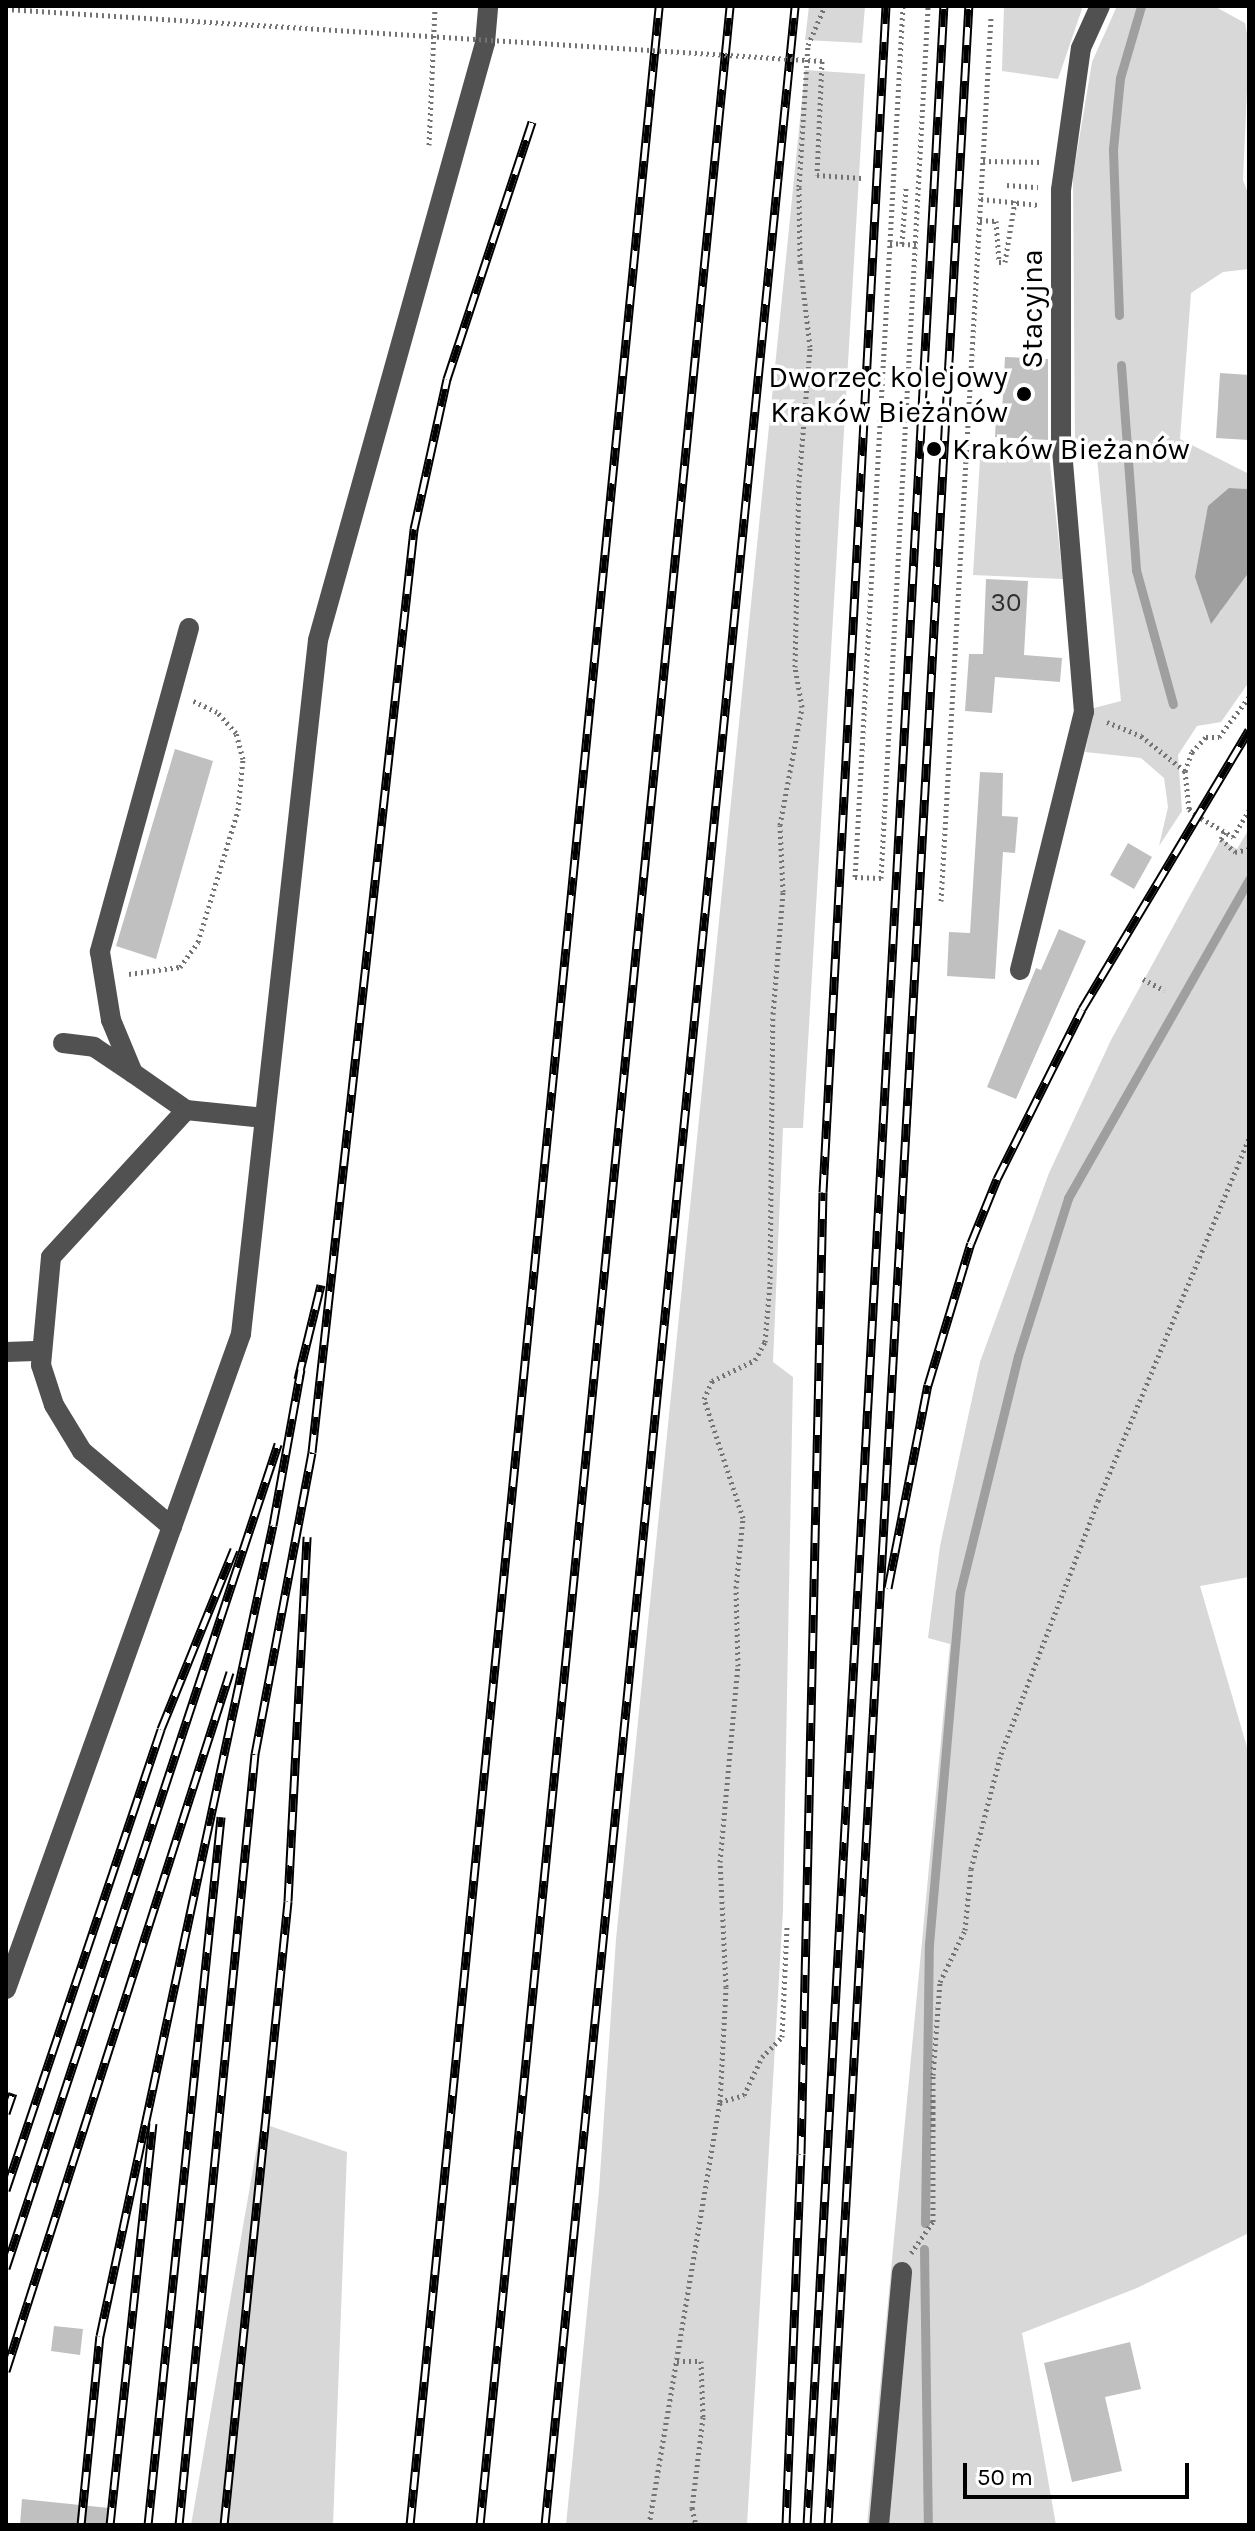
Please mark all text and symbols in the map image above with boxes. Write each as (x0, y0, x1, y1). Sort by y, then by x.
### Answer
street label: Stacyjna (1014, 249, 1050, 369)
place label: Dworzec kolejowy Kraków Bieżanów (768, 359, 1008, 430)
marker: Dworzec kolejowy Kraków Bieżanów (1015, 385, 1033, 403)
place label: Kraków Bieżanów (952, 431, 1190, 467)
marker: Kraków Bieżanów (923, 438, 945, 460)
house number: 30 (991, 587, 1021, 619)
scale bar (967, 2447, 1193, 2497)
text: 50 m (977, 2463, 1033, 2491)

